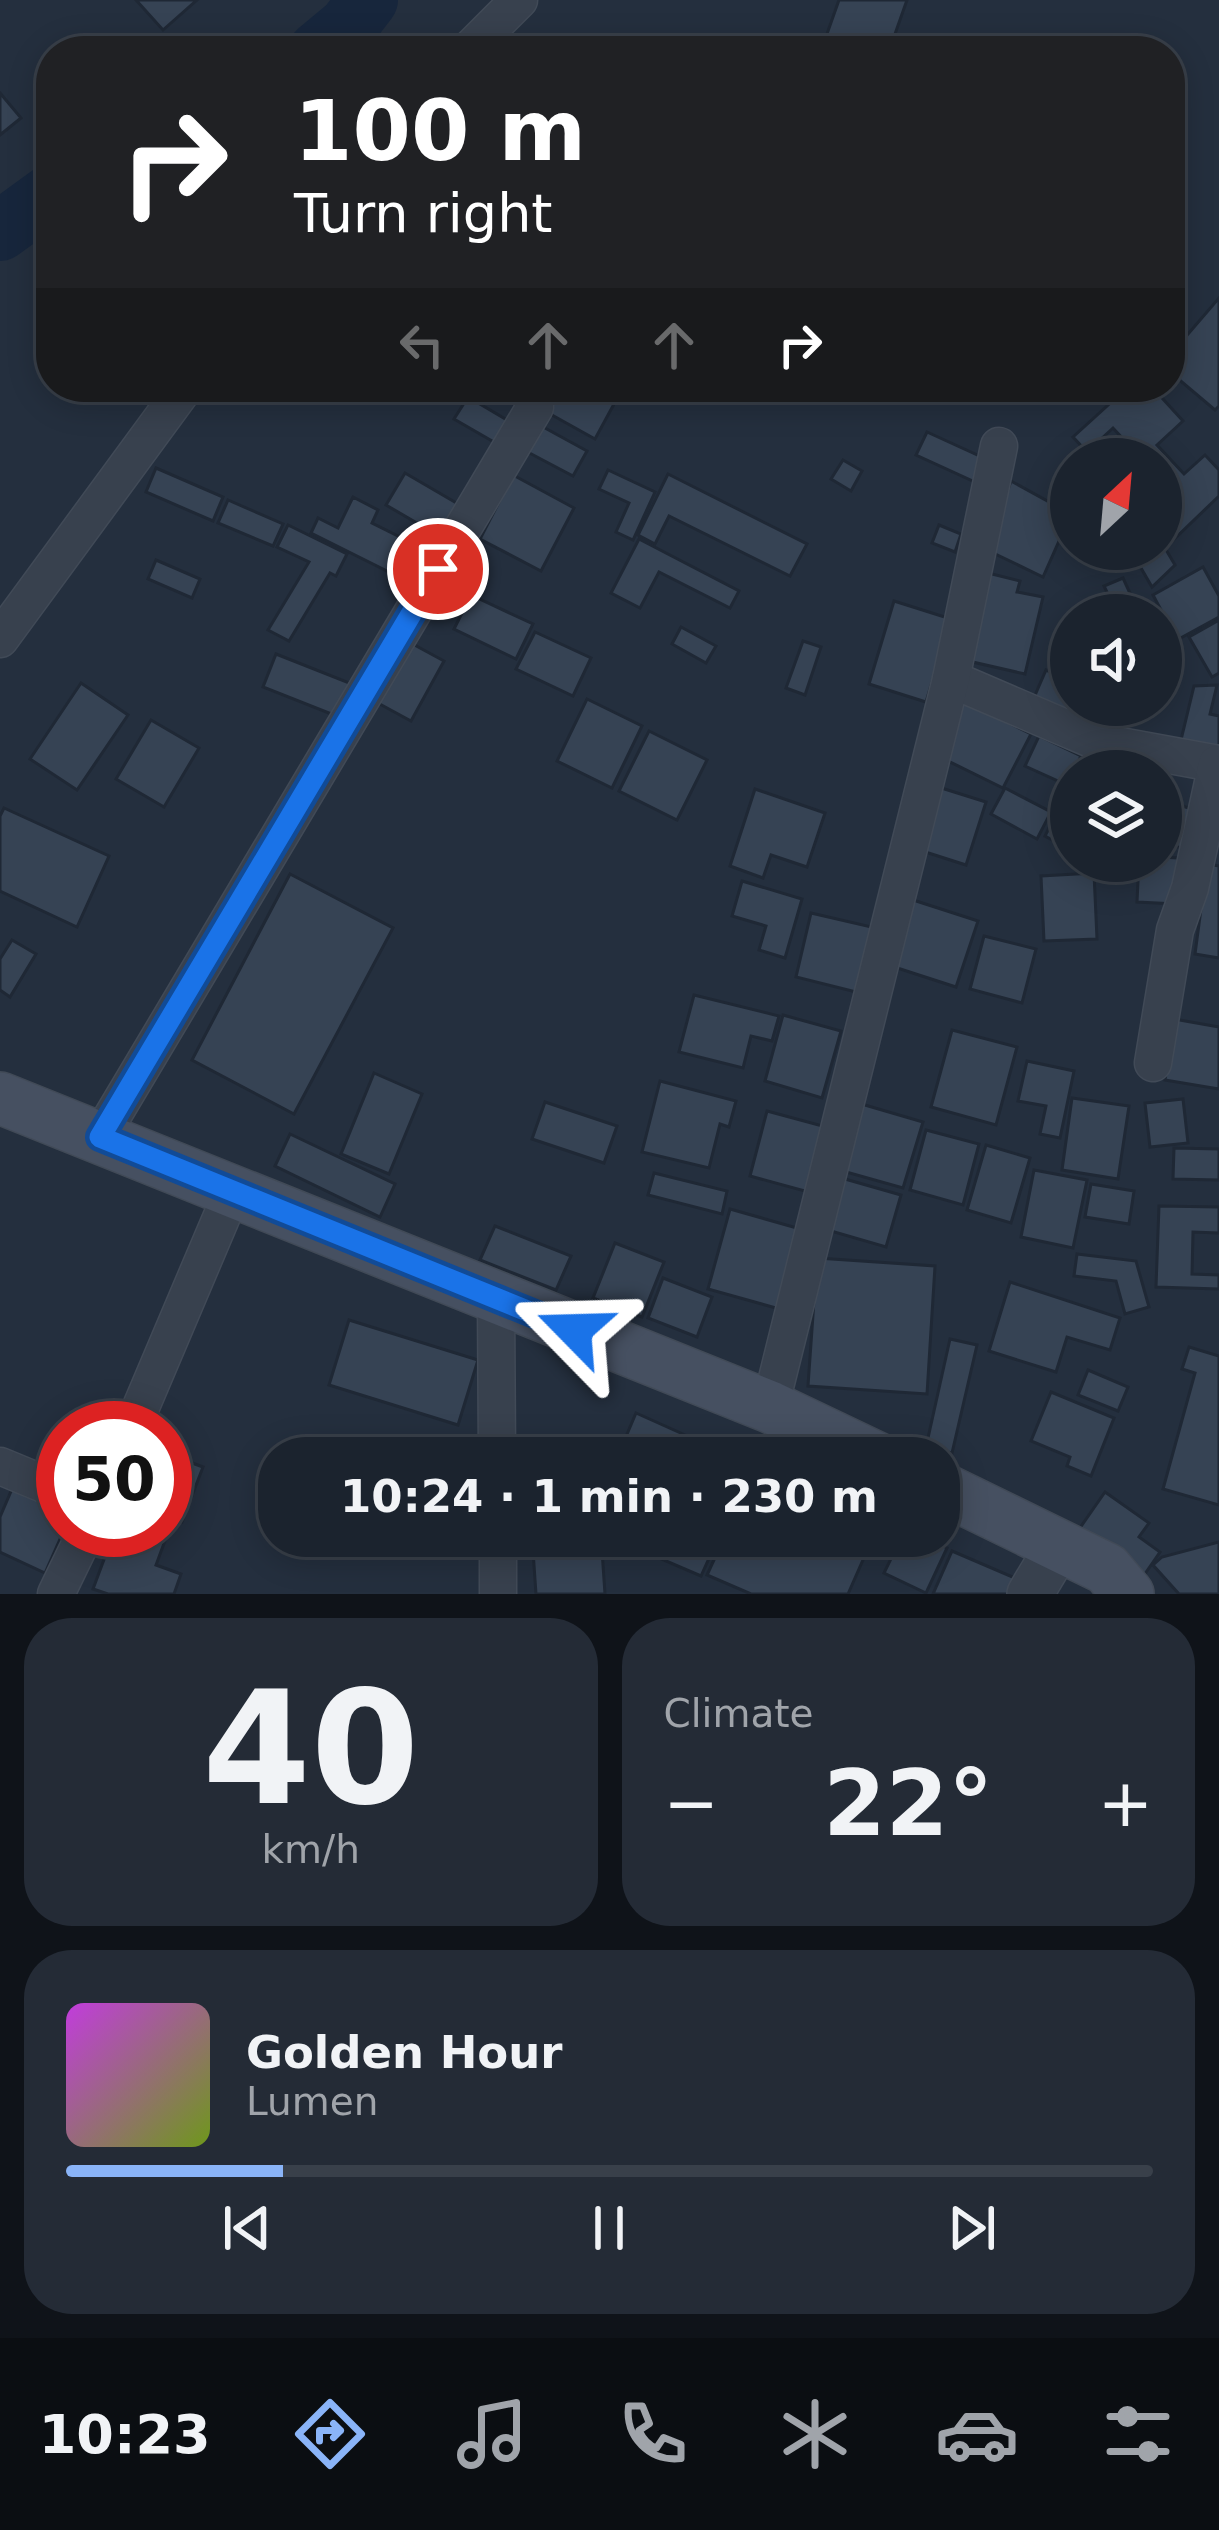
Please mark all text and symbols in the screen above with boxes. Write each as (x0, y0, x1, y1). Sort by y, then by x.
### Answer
text: 100 m (294, 82, 586, 180)
icon: right (96, 84, 252, 240)
text: Turn right (294, 182, 553, 245)
icon: left (389, 312, 455, 378)
icon: ahead (515, 312, 581, 378)
icon: ahead (641, 312, 707, 378)
icon: right (767, 312, 833, 378)
north arrow (1050, 438, 1182, 570)
map controls (1050, 438, 1182, 882)
pin (387, 518, 489, 620)
icon: arrive (405, 536, 471, 602)
button: sound (1050, 594, 1182, 726)
button: layers (1050, 750, 1182, 882)
position arrow (511, 1267, 637, 1393)
speed limit sign: 50 (36, 1401, 192, 1557)
text: 10:24 · 1 min · 230 m (340, 1470, 878, 1523)
text: 40 (202, 1658, 419, 1840)
text: Climate (664, 1691, 814, 1736)
text: 22° (823, 1751, 993, 1856)
text: − (664, 1765, 719, 1842)
text: + (1098, 1765, 1153, 1842)
text: km/h (262, 1827, 360, 1872)
text: Golden Hour (246, 2026, 563, 2079)
text: Lumen (246, 2079, 378, 2124)
icon: previous (214, 2195, 280, 2261)
icon: pause (576, 2195, 642, 2261)
icon: next (939, 2195, 1005, 2261)
icon: directions (288, 2392, 372, 2476)
icon: music (450, 2392, 534, 2476)
icon: phone (611, 2392, 695, 2476)
icon: climate (773, 2392, 857, 2476)
icon: car (935, 2392, 1019, 2476)
icon: filters (1096, 2392, 1180, 2476)
text: 10:23 (39, 2403, 211, 2466)

